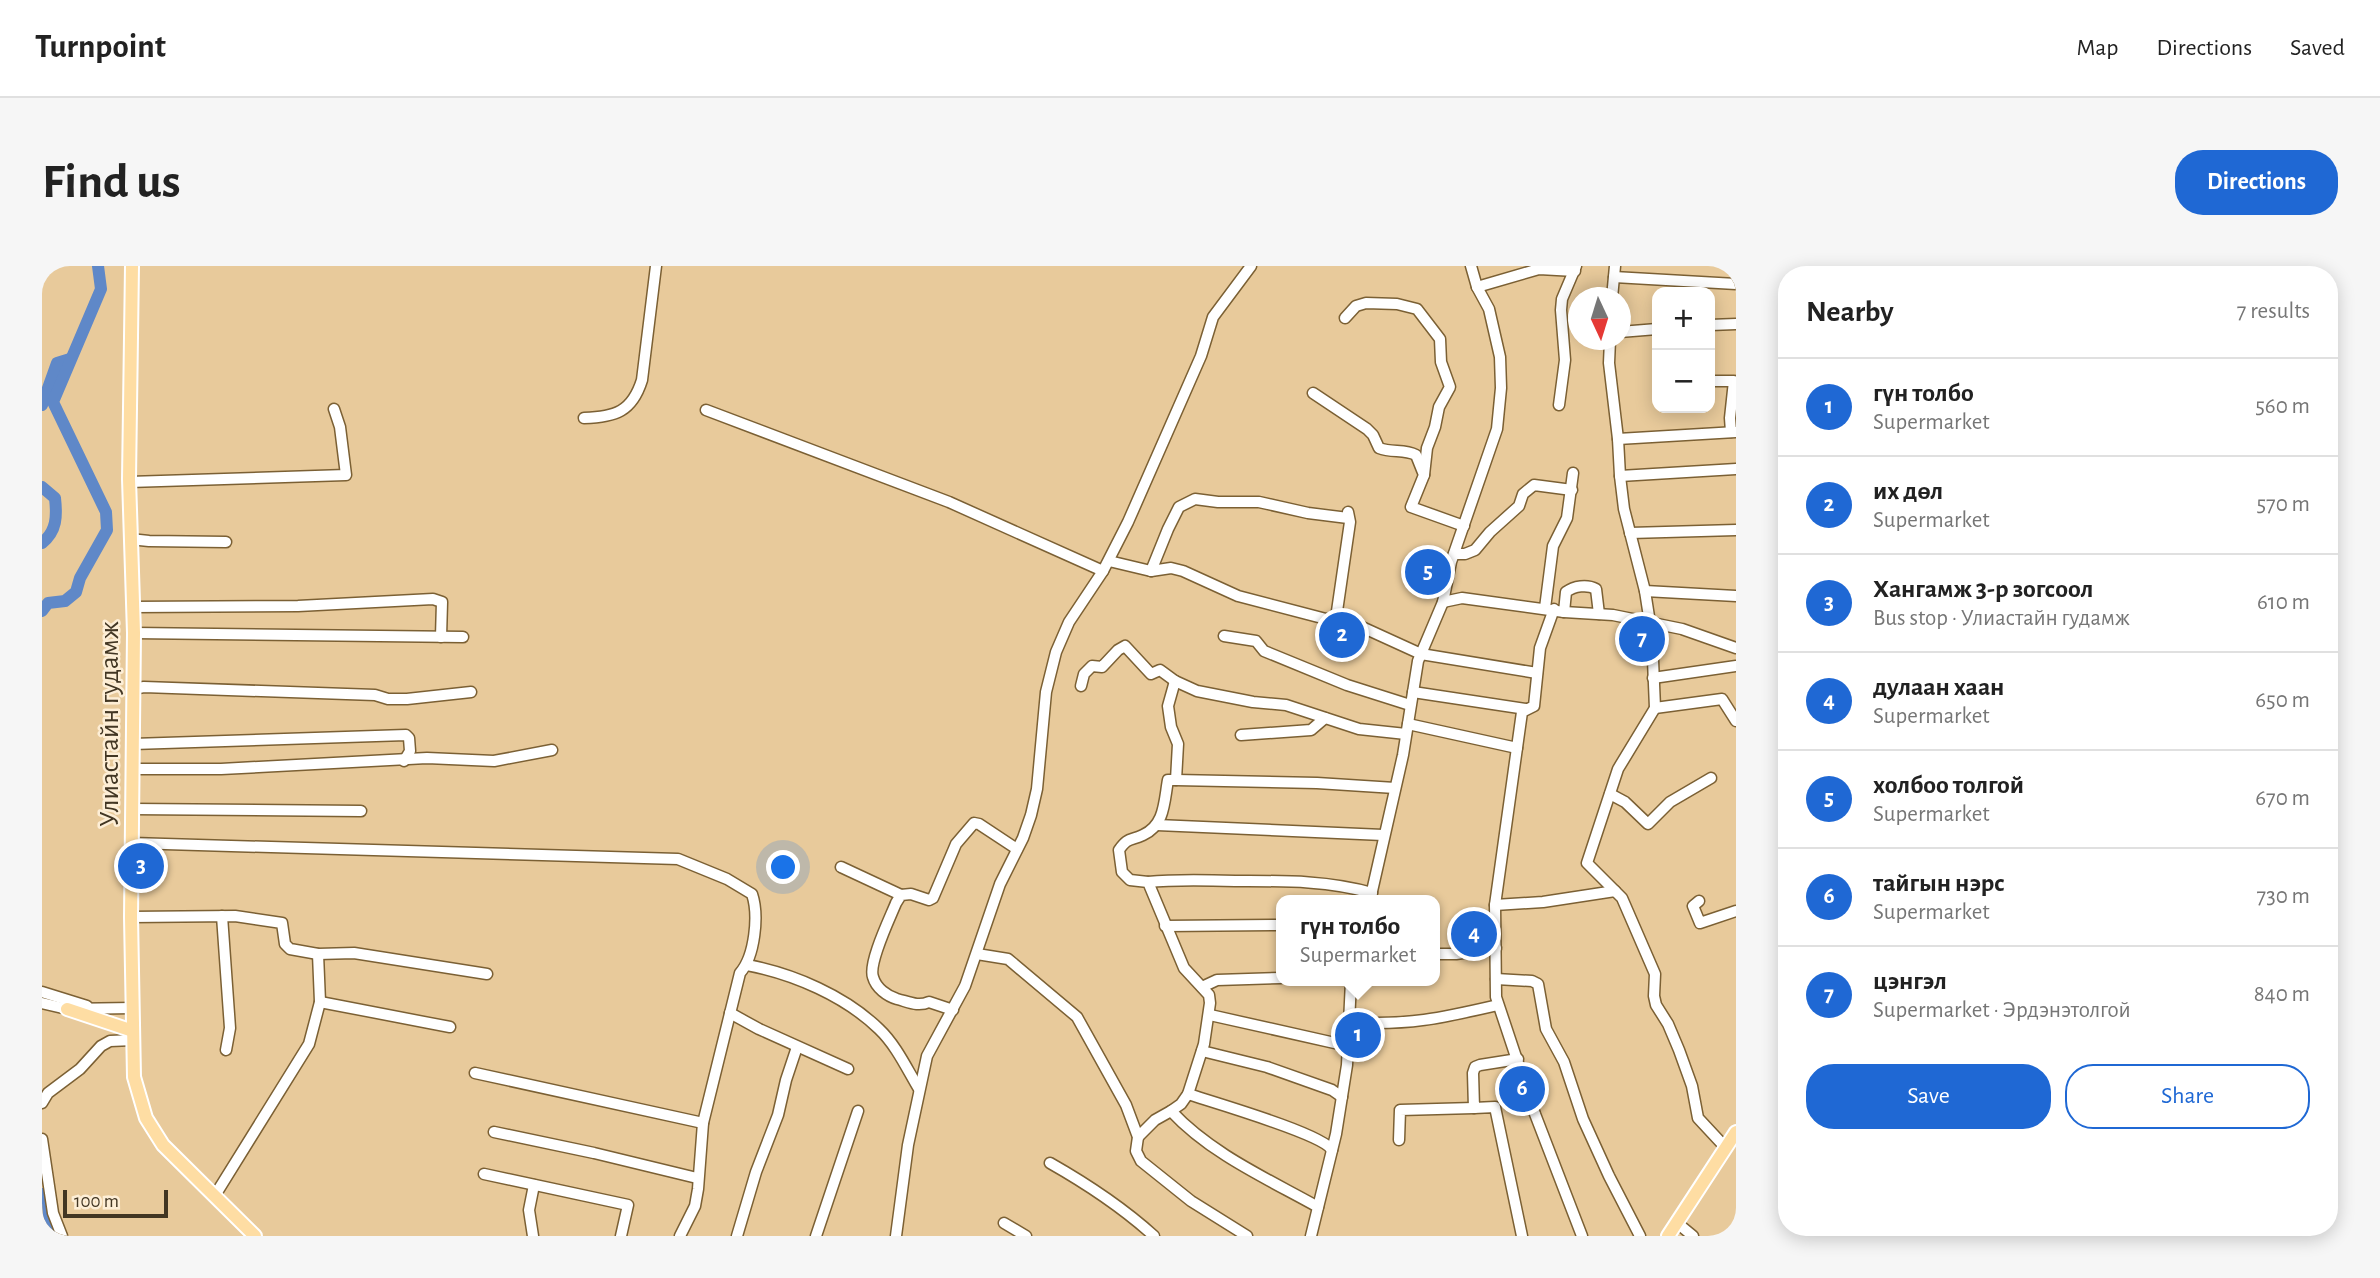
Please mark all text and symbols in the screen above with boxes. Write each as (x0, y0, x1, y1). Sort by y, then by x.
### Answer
text: Turnpoint (35, 31, 166, 64)
text: Map (2076, 36, 2118, 60)
text: Directions (2156, 36, 2252, 60)
text: Saved (2290, 36, 2345, 60)
button: Directions (2175, 150, 2338, 215)
text: Find us (42, 158, 181, 207)
north arrow (1568, 287, 1631, 350)
map controls (1652, 287, 1715, 413)
button: + (1652, 287, 1715, 350)
text: Nearby (1806, 297, 1894, 327)
text: 7 results (2237, 300, 2310, 323)
button: − (1652, 350, 1715, 413)
text: гүн толбо (1873, 380, 1974, 406)
text: 1 (1825, 395, 1833, 418)
text: 560 m (2255, 395, 2310, 418)
text: Supermarket (1873, 411, 1990, 434)
text: их дөл (1873, 478, 1943, 504)
text: 2 (1824, 493, 1834, 516)
text: 570 m (2256, 493, 2310, 516)
text: Supermarket (1873, 509, 1990, 532)
pin: 5 (1405, 546, 1451, 598)
text: Хангамж 3-р зогсоол (1873, 576, 2093, 602)
text: 3 (1824, 591, 1834, 614)
text: 610 m (2257, 591, 2310, 614)
text: Bus stop · Улиастайн гудамж (1873, 607, 2130, 630)
pin: 2 (1319, 609, 1365, 661)
pin: 7 (1619, 613, 1665, 665)
street label: Улиастайн гудамж (96, 621, 124, 827)
text: дулаан хаан (1873, 674, 2004, 700)
text: 4 (1823, 689, 1835, 712)
text: 650 m (2255, 689, 2310, 712)
text: Supermarket (1873, 705, 1990, 728)
text: холбоо толгой (1873, 772, 2024, 798)
text: 5 (1824, 787, 1834, 810)
text: 670 m (2255, 787, 2310, 810)
text: Supermarket (1873, 803, 1990, 826)
pin: 3 (118, 840, 164, 892)
your location (766, 850, 800, 884)
text: тайгын нэрс (1873, 870, 2005, 896)
text: 6 (1823, 885, 1835, 908)
text: 730 m (2257, 885, 2310, 908)
popup (1276, 895, 1440, 986)
text: Supermarket (1873, 901, 1990, 924)
pin: 4 (1451, 908, 1497, 960)
text: гүн толбо (1300, 913, 1400, 939)
text: Supermarket (1300, 944, 1416, 967)
text: цэнгэл (1873, 968, 1947, 994)
text: 7 (1824, 983, 1834, 1006)
text: 840 m (2254, 983, 2310, 1006)
text: Supermarket · Эрдэнэтолгой (1873, 999, 2131, 1022)
pin: 1 (1335, 1009, 1381, 1061)
pin: 6 (1499, 1063, 1545, 1115)
button: Save (1806, 1064, 2051, 1129)
button: Share (2065, 1064, 2310, 1129)
scale bar (63, 1187, 168, 1219)
text: 100 m (74, 1192, 119, 1211)

